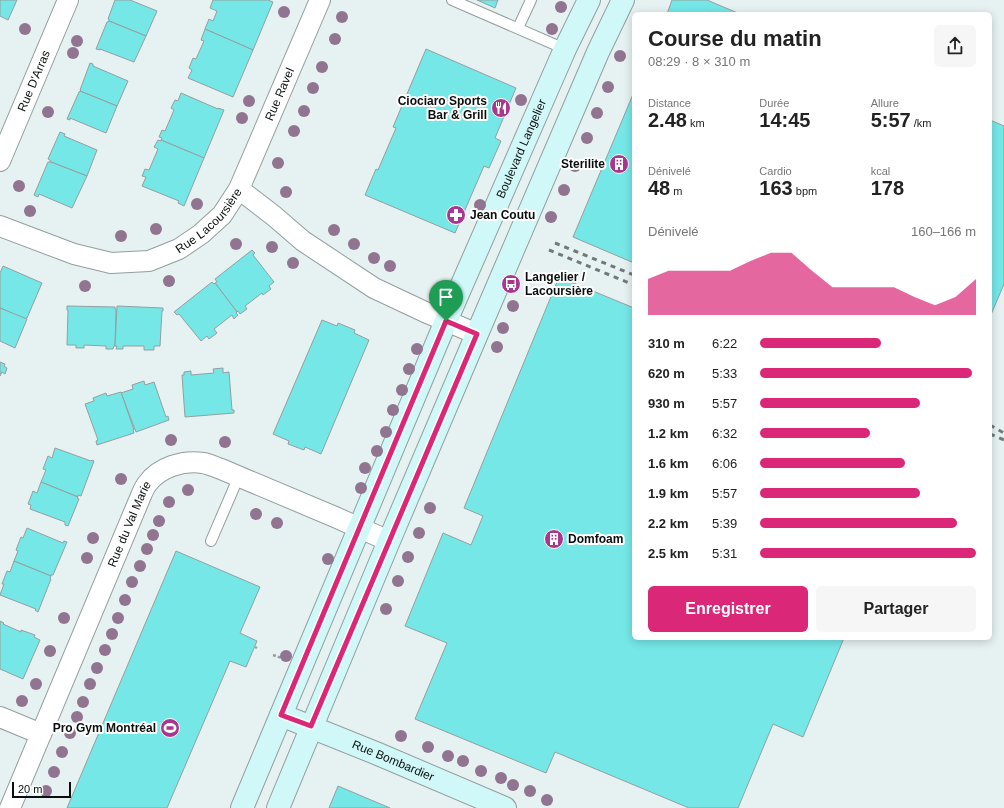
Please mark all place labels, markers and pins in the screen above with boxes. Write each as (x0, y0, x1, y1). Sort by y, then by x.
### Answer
place label: Ciociaro Sports Bar & Grill (398, 94, 487, 122)
restaurant icon: Ciociaro Sports Bar & Grill (490, 97, 512, 119)
building icon: Sterilite (608, 153, 630, 175)
place label: Sterilite (561, 157, 605, 171)
pharmacy icon: Jean Coutu (445, 204, 467, 226)
place label: Jean Coutu (470, 208, 535, 222)
place label: Langelier / Lacoursière (525, 270, 593, 298)
bus stop icon: Langelier / Lacoursière (500, 273, 522, 295)
pin (429, 280, 463, 321)
building icon: Domfoam (543, 528, 565, 550)
place label: Domfoam (568, 532, 623, 546)
sports icon: Pro Gym Montréal (159, 717, 181, 739)
place label: Pro Gym Montréal (53, 721, 156, 735)

